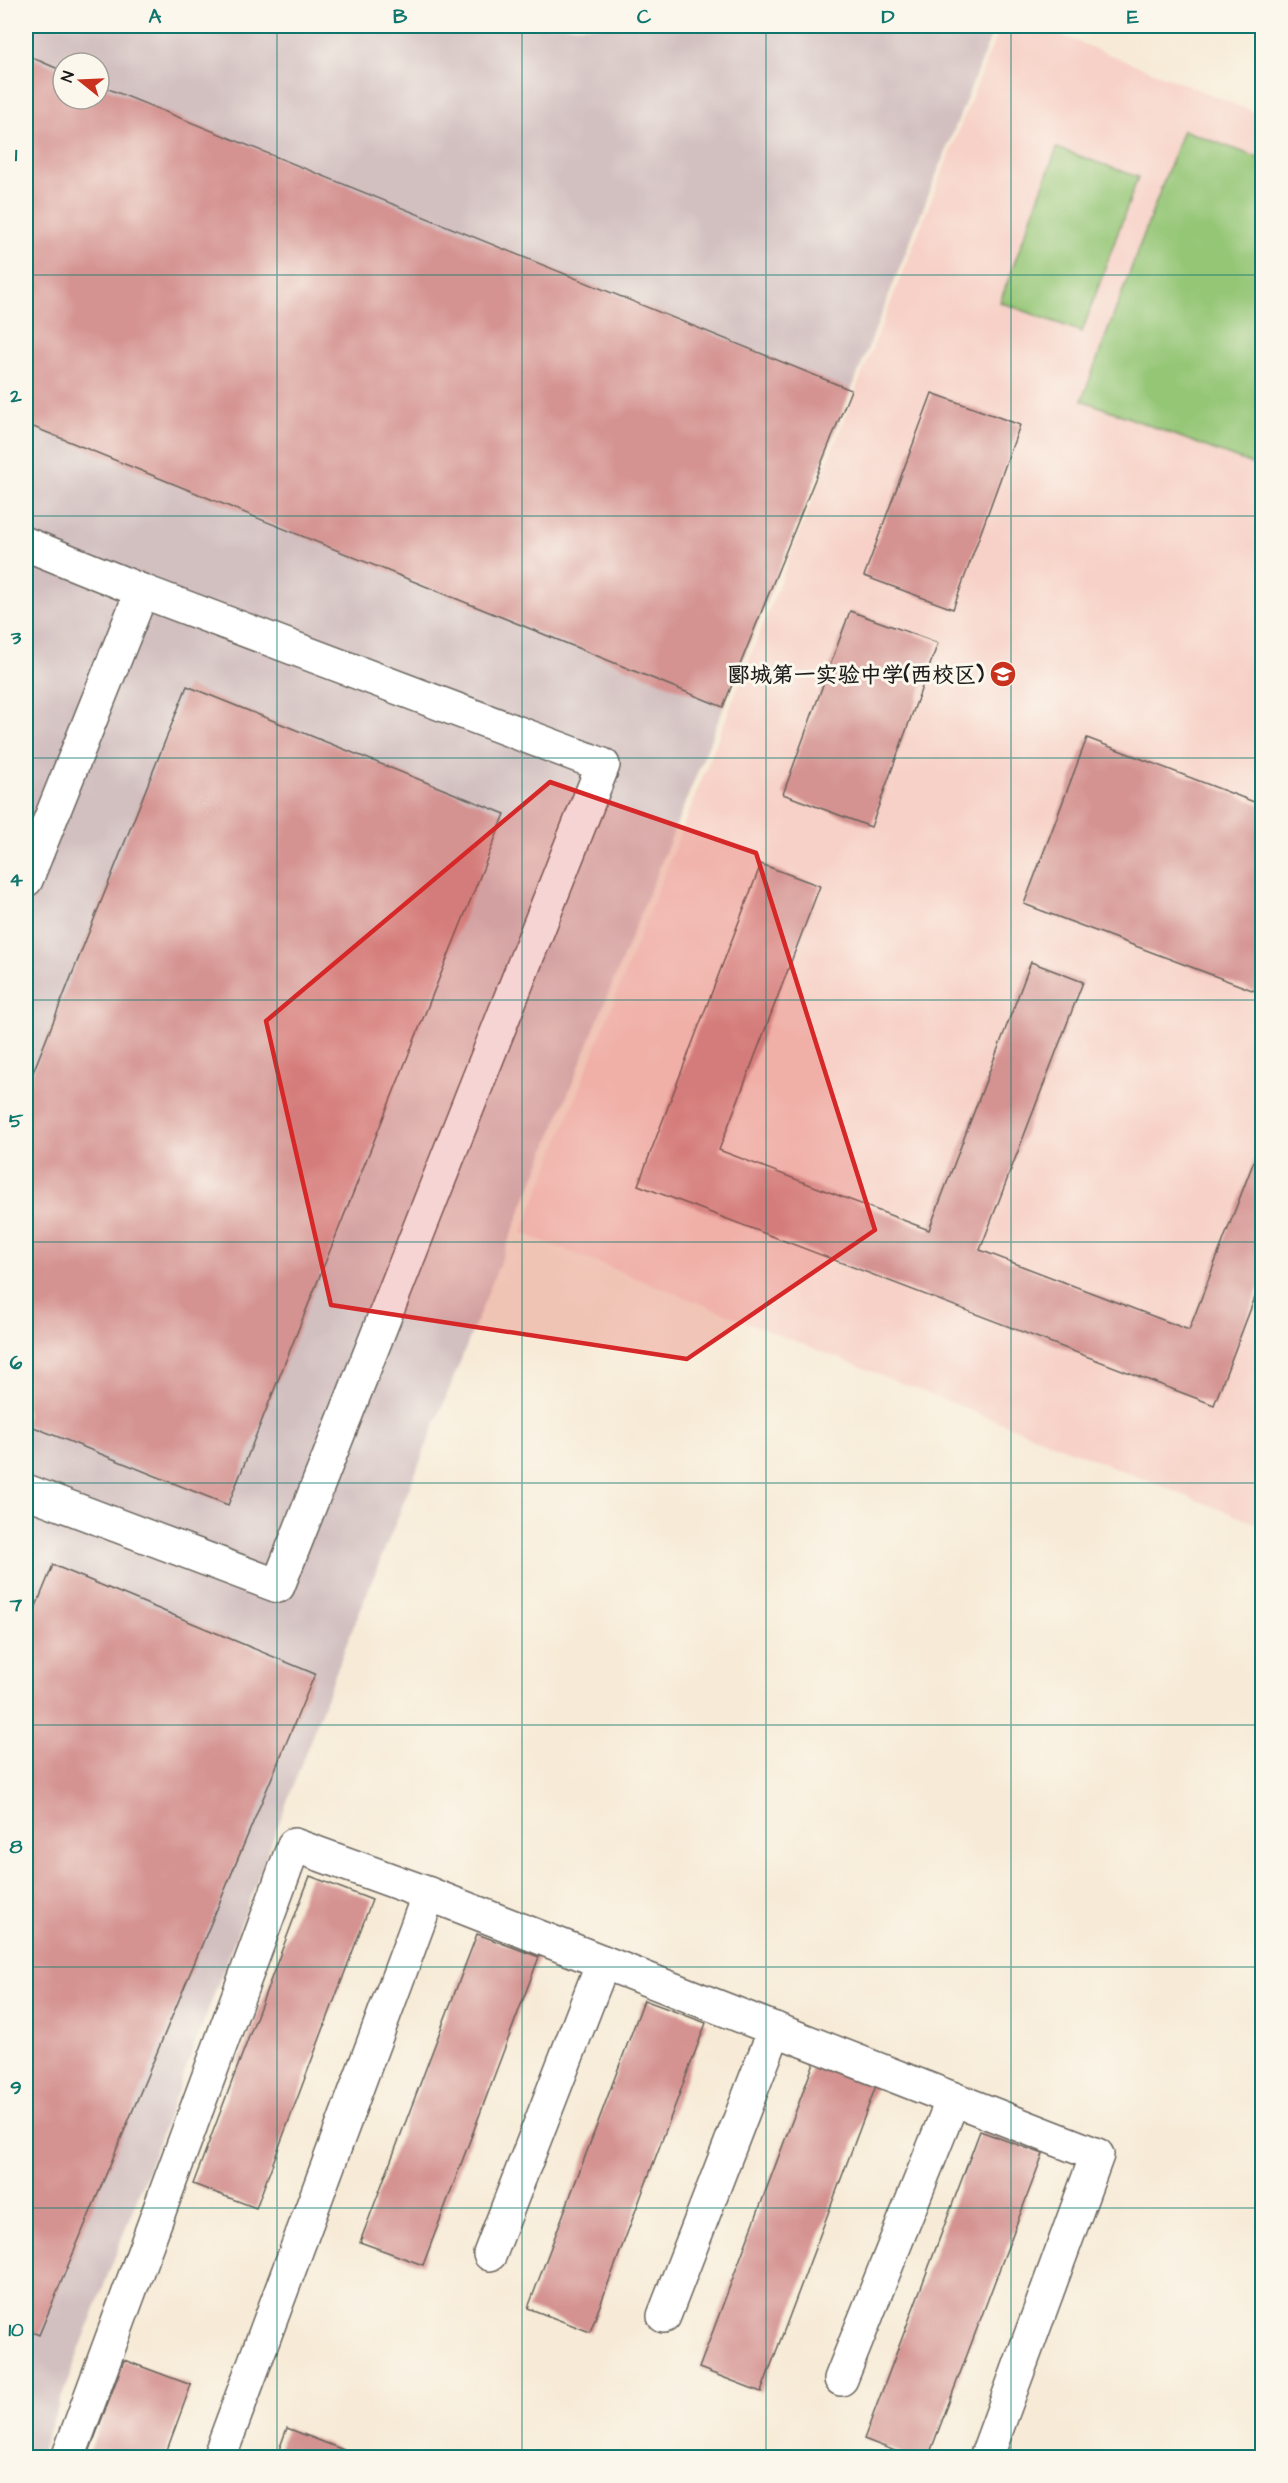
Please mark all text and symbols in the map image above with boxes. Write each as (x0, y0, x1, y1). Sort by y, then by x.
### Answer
text: A (149, 3, 162, 31)
text: B (393, 3, 408, 31)
text: C (637, 3, 652, 31)
text: D (882, 3, 895, 31)
text: E (1127, 3, 1139, 31)
north arrow (51, 51, 111, 111)
text: N (56, 69, 80, 85)
text: 1 (15, 141, 18, 169)
text: 2 (9, 382, 22, 410)
text: 3 (10, 624, 22, 652)
school or university icon: 郾城第一实验中学(西校区) (988, 659, 1018, 689)
place label: 郾城第一实验中学(西校区) (728, 660, 984, 691)
text: 4 (9, 866, 23, 894)
text: 5 (9, 1107, 24, 1135)
text: 6 (10, 1349, 23, 1377)
text: 7 (9, 1591, 23, 1619)
text: 8 (10, 1833, 23, 1861)
text: 9 (10, 2074, 22, 2102)
text: 10 (8, 2316, 24, 2344)

